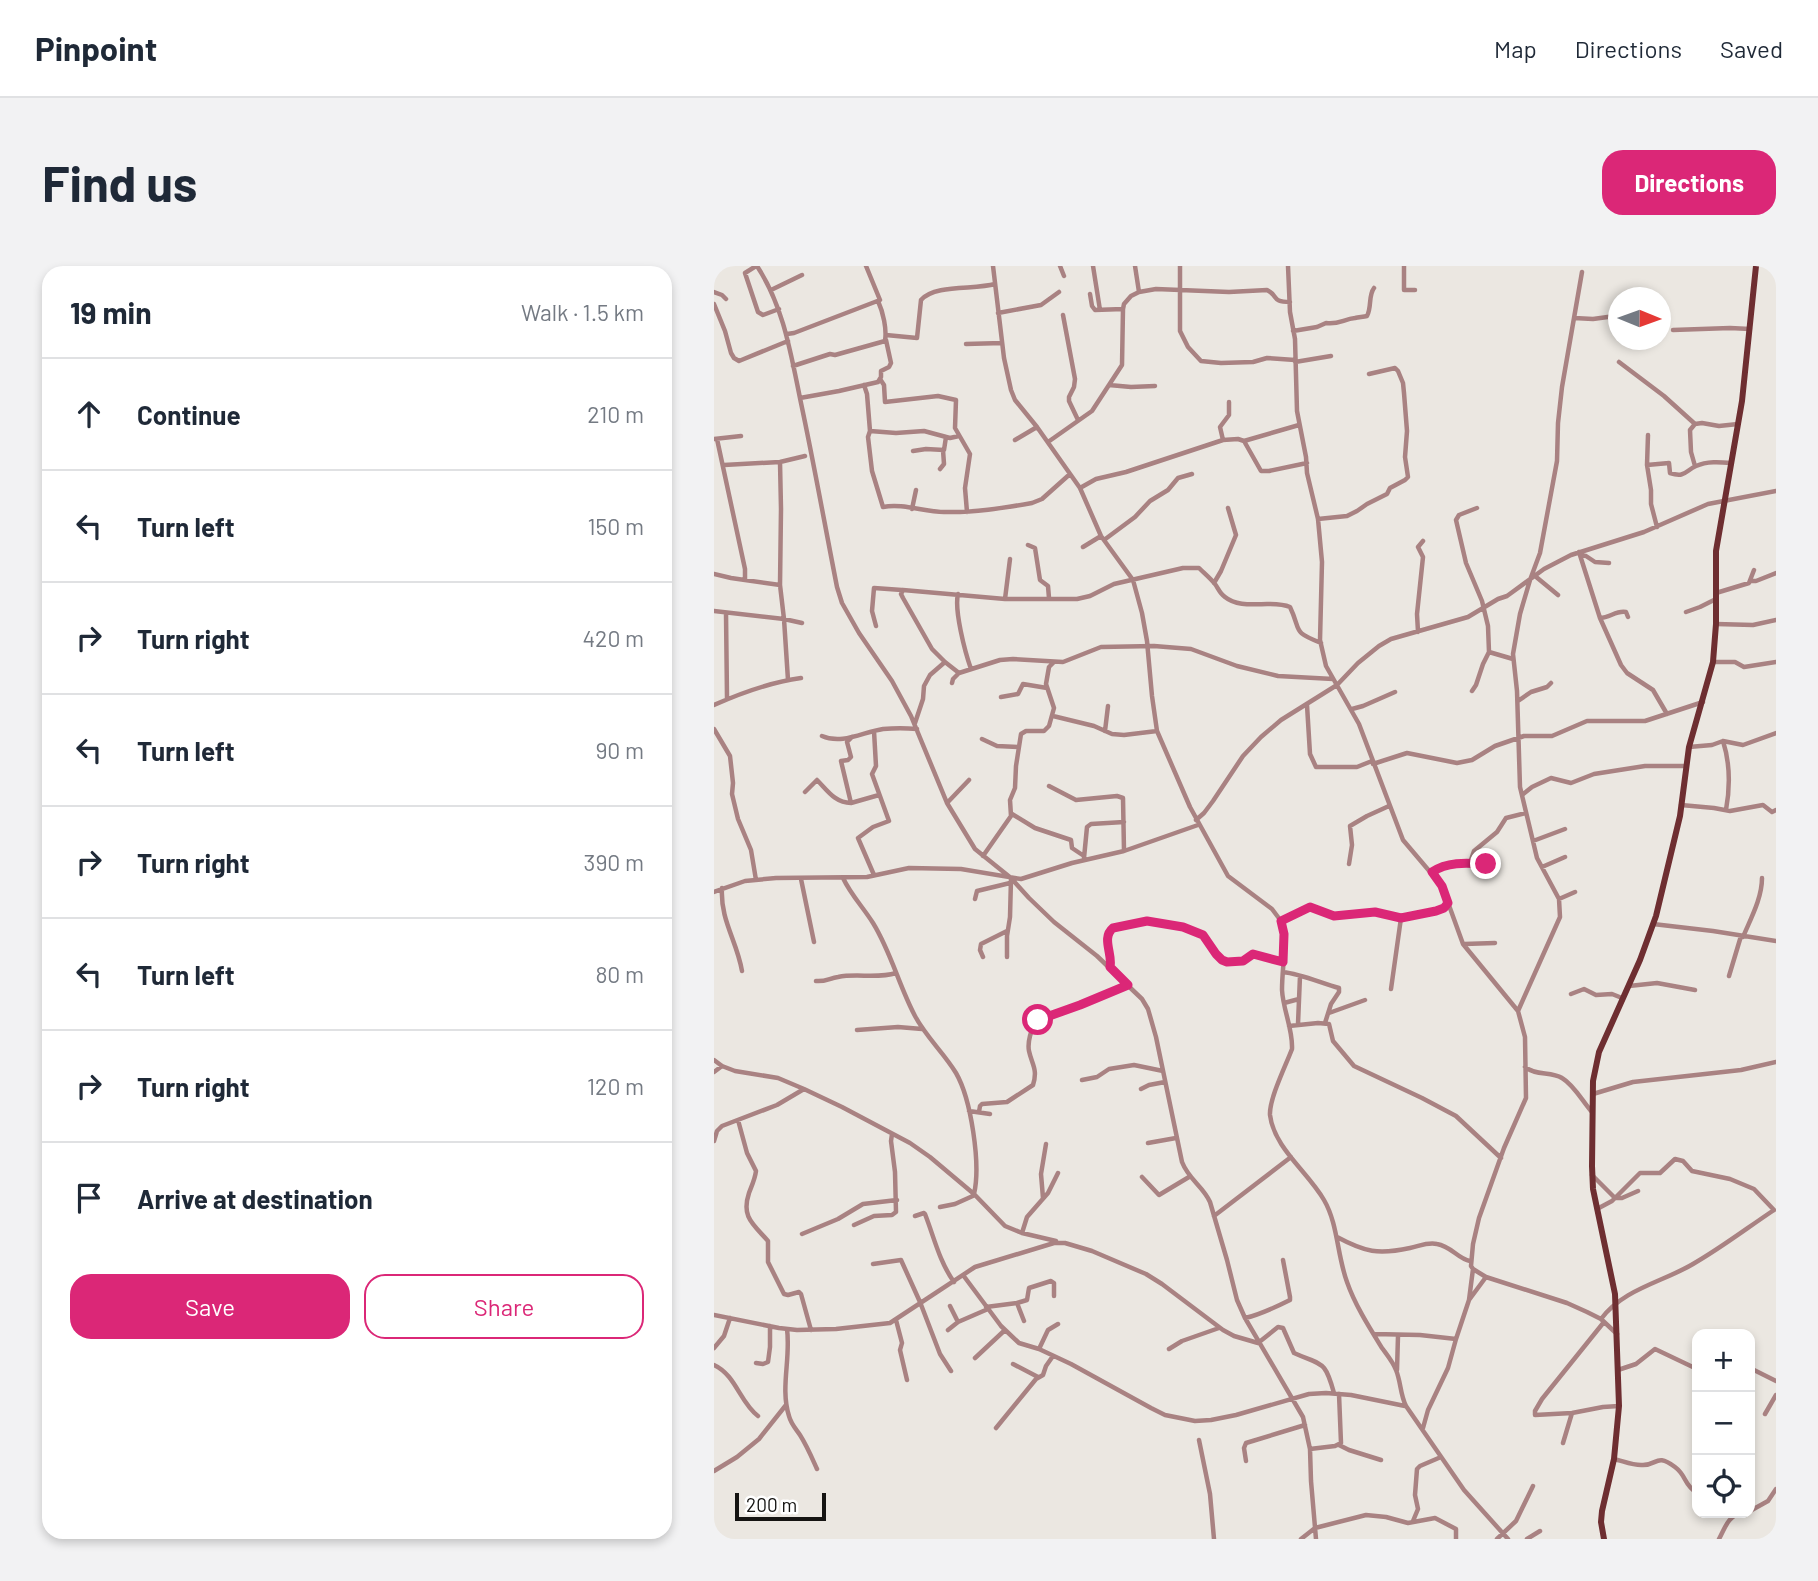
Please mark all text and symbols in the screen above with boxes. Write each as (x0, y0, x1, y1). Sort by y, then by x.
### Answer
text: Pinpoint (35, 28, 157, 68)
text: Map (1494, 34, 1537, 63)
text: Directions (1575, 34, 1682, 63)
text: Saved (1720, 34, 1783, 63)
button: Directions (1602, 150, 1776, 215)
text: Find us (42, 153, 197, 212)
north arrow (1608, 287, 1671, 350)
text: 19 min (70, 294, 152, 330)
text: Walk · 1.5 km (521, 298, 644, 326)
icon: ahead (70, 395, 108, 433)
text: Continue (137, 399, 241, 430)
text: 210 m (587, 400, 644, 428)
icon: left (70, 507, 108, 545)
text: Turn left (137, 511, 235, 542)
text: 150 m (588, 512, 644, 540)
icon: right (70, 619, 108, 657)
text: Turn right (137, 623, 250, 654)
text: 420 m (582, 624, 644, 652)
icon: left (70, 731, 108, 769)
text: Turn left (137, 735, 235, 766)
text: 90 m (595, 736, 644, 764)
icon: right (70, 843, 108, 881)
text: Turn right (137, 847, 250, 878)
text: 390 m (584, 848, 644, 876)
route end (1470, 848, 1501, 879)
icon: left (70, 955, 108, 993)
text: Turn left (137, 959, 235, 990)
text: 80 m (595, 960, 644, 988)
route start (1022, 1004, 1053, 1035)
icon: right (70, 1067, 108, 1105)
text: Turn right (137, 1071, 250, 1102)
text: 120 m (587, 1072, 644, 1100)
icon: arrive (70, 1179, 108, 1217)
text: Arrive at destination (137, 1183, 373, 1214)
button: Save (70, 1274, 350, 1339)
button: Share (364, 1274, 644, 1339)
map controls (1692, 1329, 1755, 1518)
button: + (1692, 1329, 1755, 1392)
button: − (1692, 1392, 1755, 1455)
button: locate (1692, 1455, 1755, 1518)
scale bar (735, 1490, 826, 1522)
text: 200 m (746, 1493, 797, 1516)

